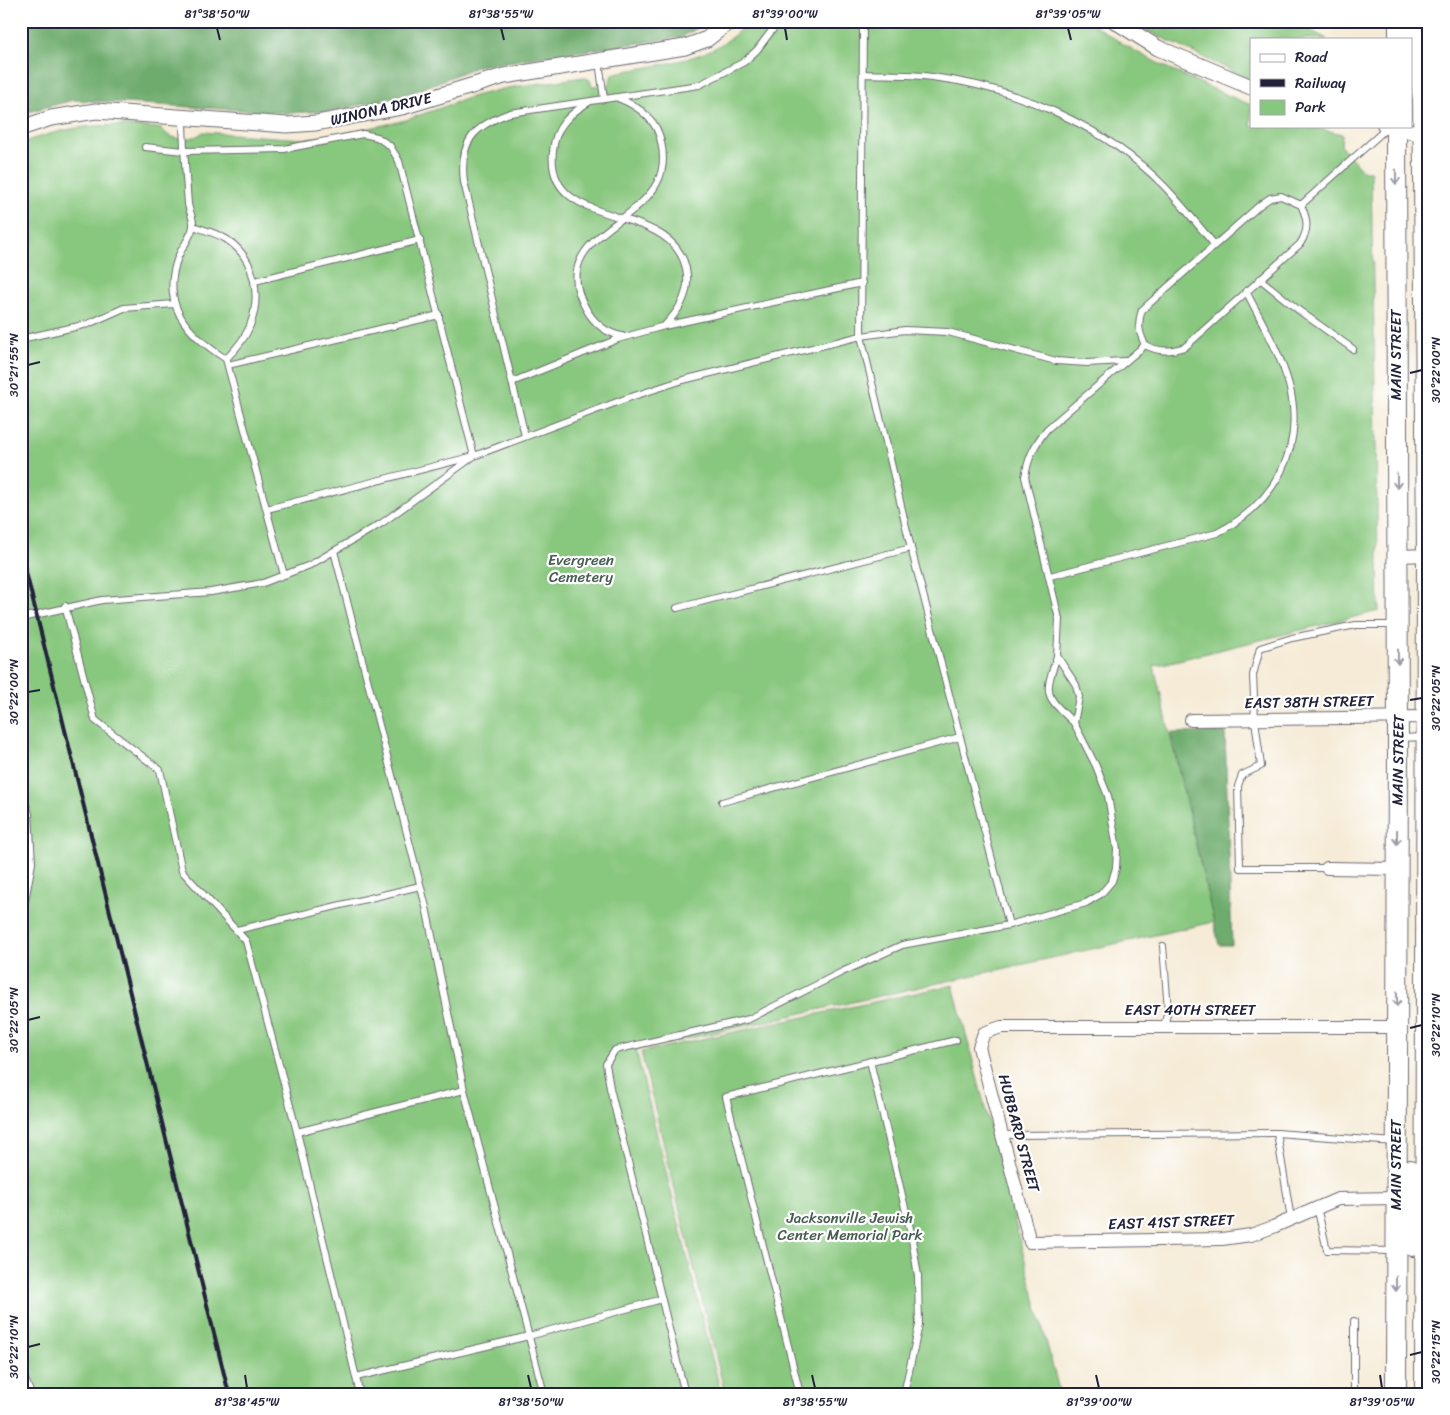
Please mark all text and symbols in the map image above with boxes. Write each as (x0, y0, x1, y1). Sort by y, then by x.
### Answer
text: 81°38'50"W (185, 3, 250, 25)
text: 81°38'55"W (469, 3, 534, 25)
text: 81°39'00"W (752, 3, 818, 25)
text: 81°39'05"W (1035, 3, 1101, 25)
legend (1250, 38, 1412, 128)
text: Road (1295, 44, 1328, 70)
text: Railway (1295, 70, 1346, 96)
street label: WINONA DRIVE (328, 84, 436, 133)
text: Park (1295, 94, 1326, 120)
one-way arrow (1391, 168, 1401, 185)
street label: MAIN STREET (1383, 308, 1409, 400)
text: 30°21'55"N (3, 332, 25, 397)
text: 30°22'00"N (1425, 336, 1447, 403)
one-way arrow (1392, 472, 1402, 488)
park label: Evergreen Cemetery (548, 547, 614, 590)
one-way arrow (1393, 648, 1403, 665)
text: 30°22'00"N (3, 658, 25, 725)
text: 30°22'05"N (1425, 664, 1447, 731)
street label: EAST 38TH STREET (1244, 688, 1375, 716)
street label: MAIN STREET (1384, 713, 1412, 806)
one-way arrow (1392, 828, 1402, 845)
text: 30°22'05"N (3, 986, 25, 1053)
one-way arrow (1392, 991, 1402, 1007)
text: 30°22'10"N (1425, 992, 1447, 1057)
street label: EAST 40TH STREET (1125, 997, 1256, 1023)
street label: HUBBARD STREET (991, 1071, 1048, 1196)
street label: MAIN STREET (1383, 1118, 1409, 1210)
park label: Jacksonville Jewish Center Memorial Park (778, 1205, 922, 1248)
street label: EAST 41ST STREET (1108, 1207, 1235, 1237)
one-way arrow (1391, 1276, 1401, 1292)
text: 30°22'10"N (3, 1314, 25, 1379)
text: 30°22'15"N (1425, 1320, 1447, 1384)
text: 81°38'45"W (215, 1391, 280, 1413)
text: 81°38'50"W (499, 1391, 564, 1413)
text: 81°38'55"W (783, 1391, 848, 1413)
text: 81°39'00"W (1066, 1391, 1132, 1413)
text: 81°39'05"W (1349, 1391, 1415, 1413)

